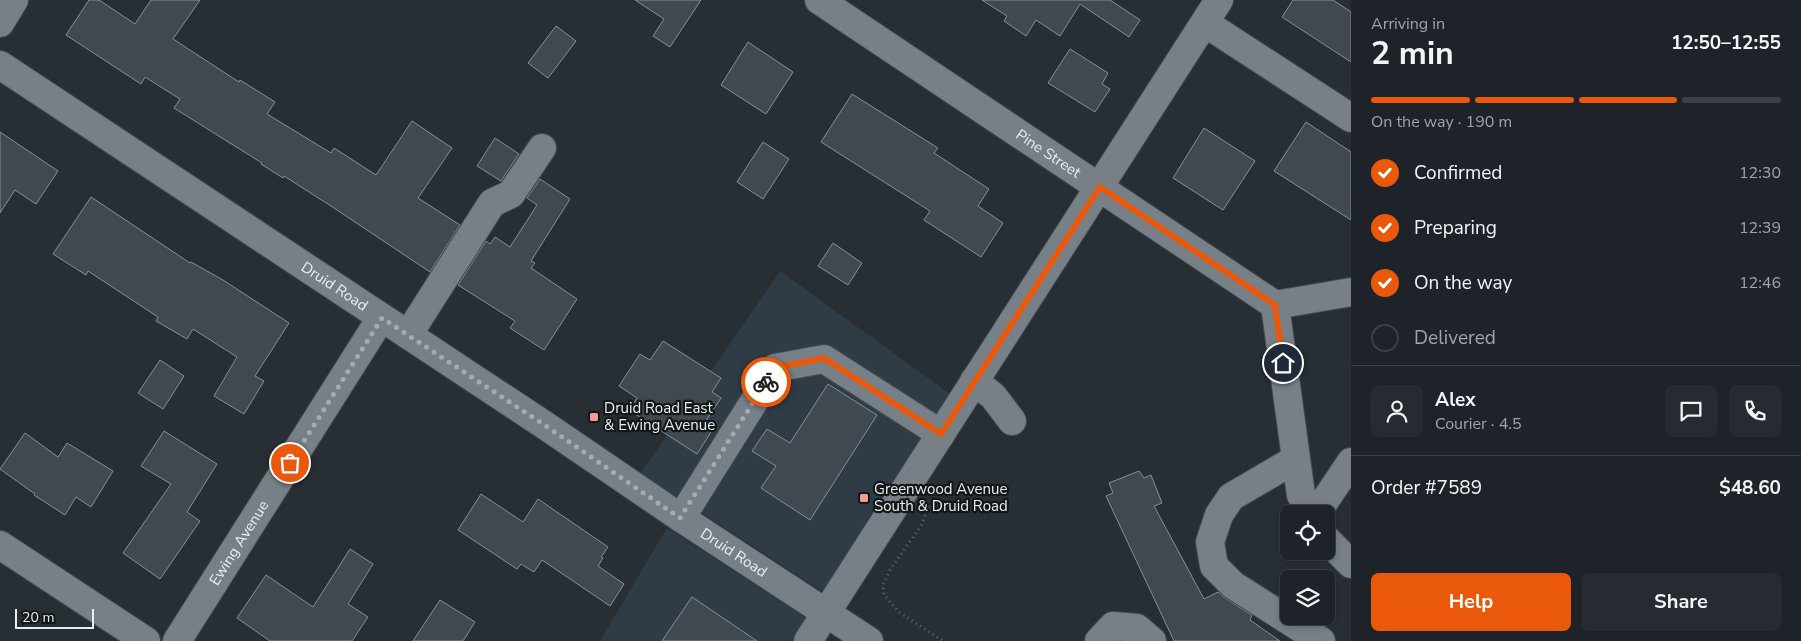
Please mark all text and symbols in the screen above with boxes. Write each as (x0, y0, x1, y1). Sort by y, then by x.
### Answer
text: Arriving in (1371, 13, 1445, 35)
text: 12:50–12:55 (1671, 30, 1781, 56)
text: 2 min (1371, 32, 1454, 75)
text: On the way · 190 m (1371, 111, 1512, 133)
street label: Pine Street (1012, 124, 1085, 183)
icon: check (1371, 159, 1399, 187)
text: Confirmed (1414, 160, 1502, 186)
text: 12:30 (1739, 162, 1781, 184)
icon: check (1371, 214, 1399, 242)
text: Preparing (1414, 215, 1497, 241)
text: 12:39 (1739, 217, 1781, 239)
street label: Druid Road (297, 257, 372, 315)
icon: check (1371, 269, 1399, 297)
text: On the way (1414, 270, 1512, 296)
text: 12:46 (1739, 272, 1781, 294)
text: Delivered (1414, 325, 1496, 351)
pin (1262, 342, 1304, 384)
icon: home (1269, 349, 1297, 377)
courier (741, 357, 791, 407)
icon: bike (752, 368, 780, 396)
button: person (1371, 385, 1423, 437)
button: chat (1665, 385, 1717, 437)
button: phone (1729, 385, 1781, 437)
text: Alex (1435, 387, 1476, 413)
place label: Druid Road East & Ewing Avenue (604, 398, 715, 435)
marker: Druid Road East & Ewing Avenue (588, 411, 600, 423)
text: Courier · 4.5 (1435, 413, 1521, 435)
pin (269, 442, 311, 484)
icon: bag (276, 449, 304, 477)
text: Order #7589 (1371, 475, 1482, 501)
text: $48.60 (1719, 475, 1781, 501)
place label: Greenwood Avenue South & Druid Road (874, 479, 1008, 516)
marker: Greenwood Avenue South & Druid Road (858, 492, 870, 504)
street label: Ewing Avenue (205, 497, 273, 589)
map controls (1280, 505, 1335, 625)
button: locate (1280, 505, 1335, 560)
street label: Druid Road (697, 523, 771, 582)
button: layers (1280, 570, 1335, 625)
button: Help (1371, 573, 1571, 631)
button: Share (1581, 573, 1781, 631)
scale bar (15, 606, 94, 629)
text: 20 m (22, 608, 54, 627)

